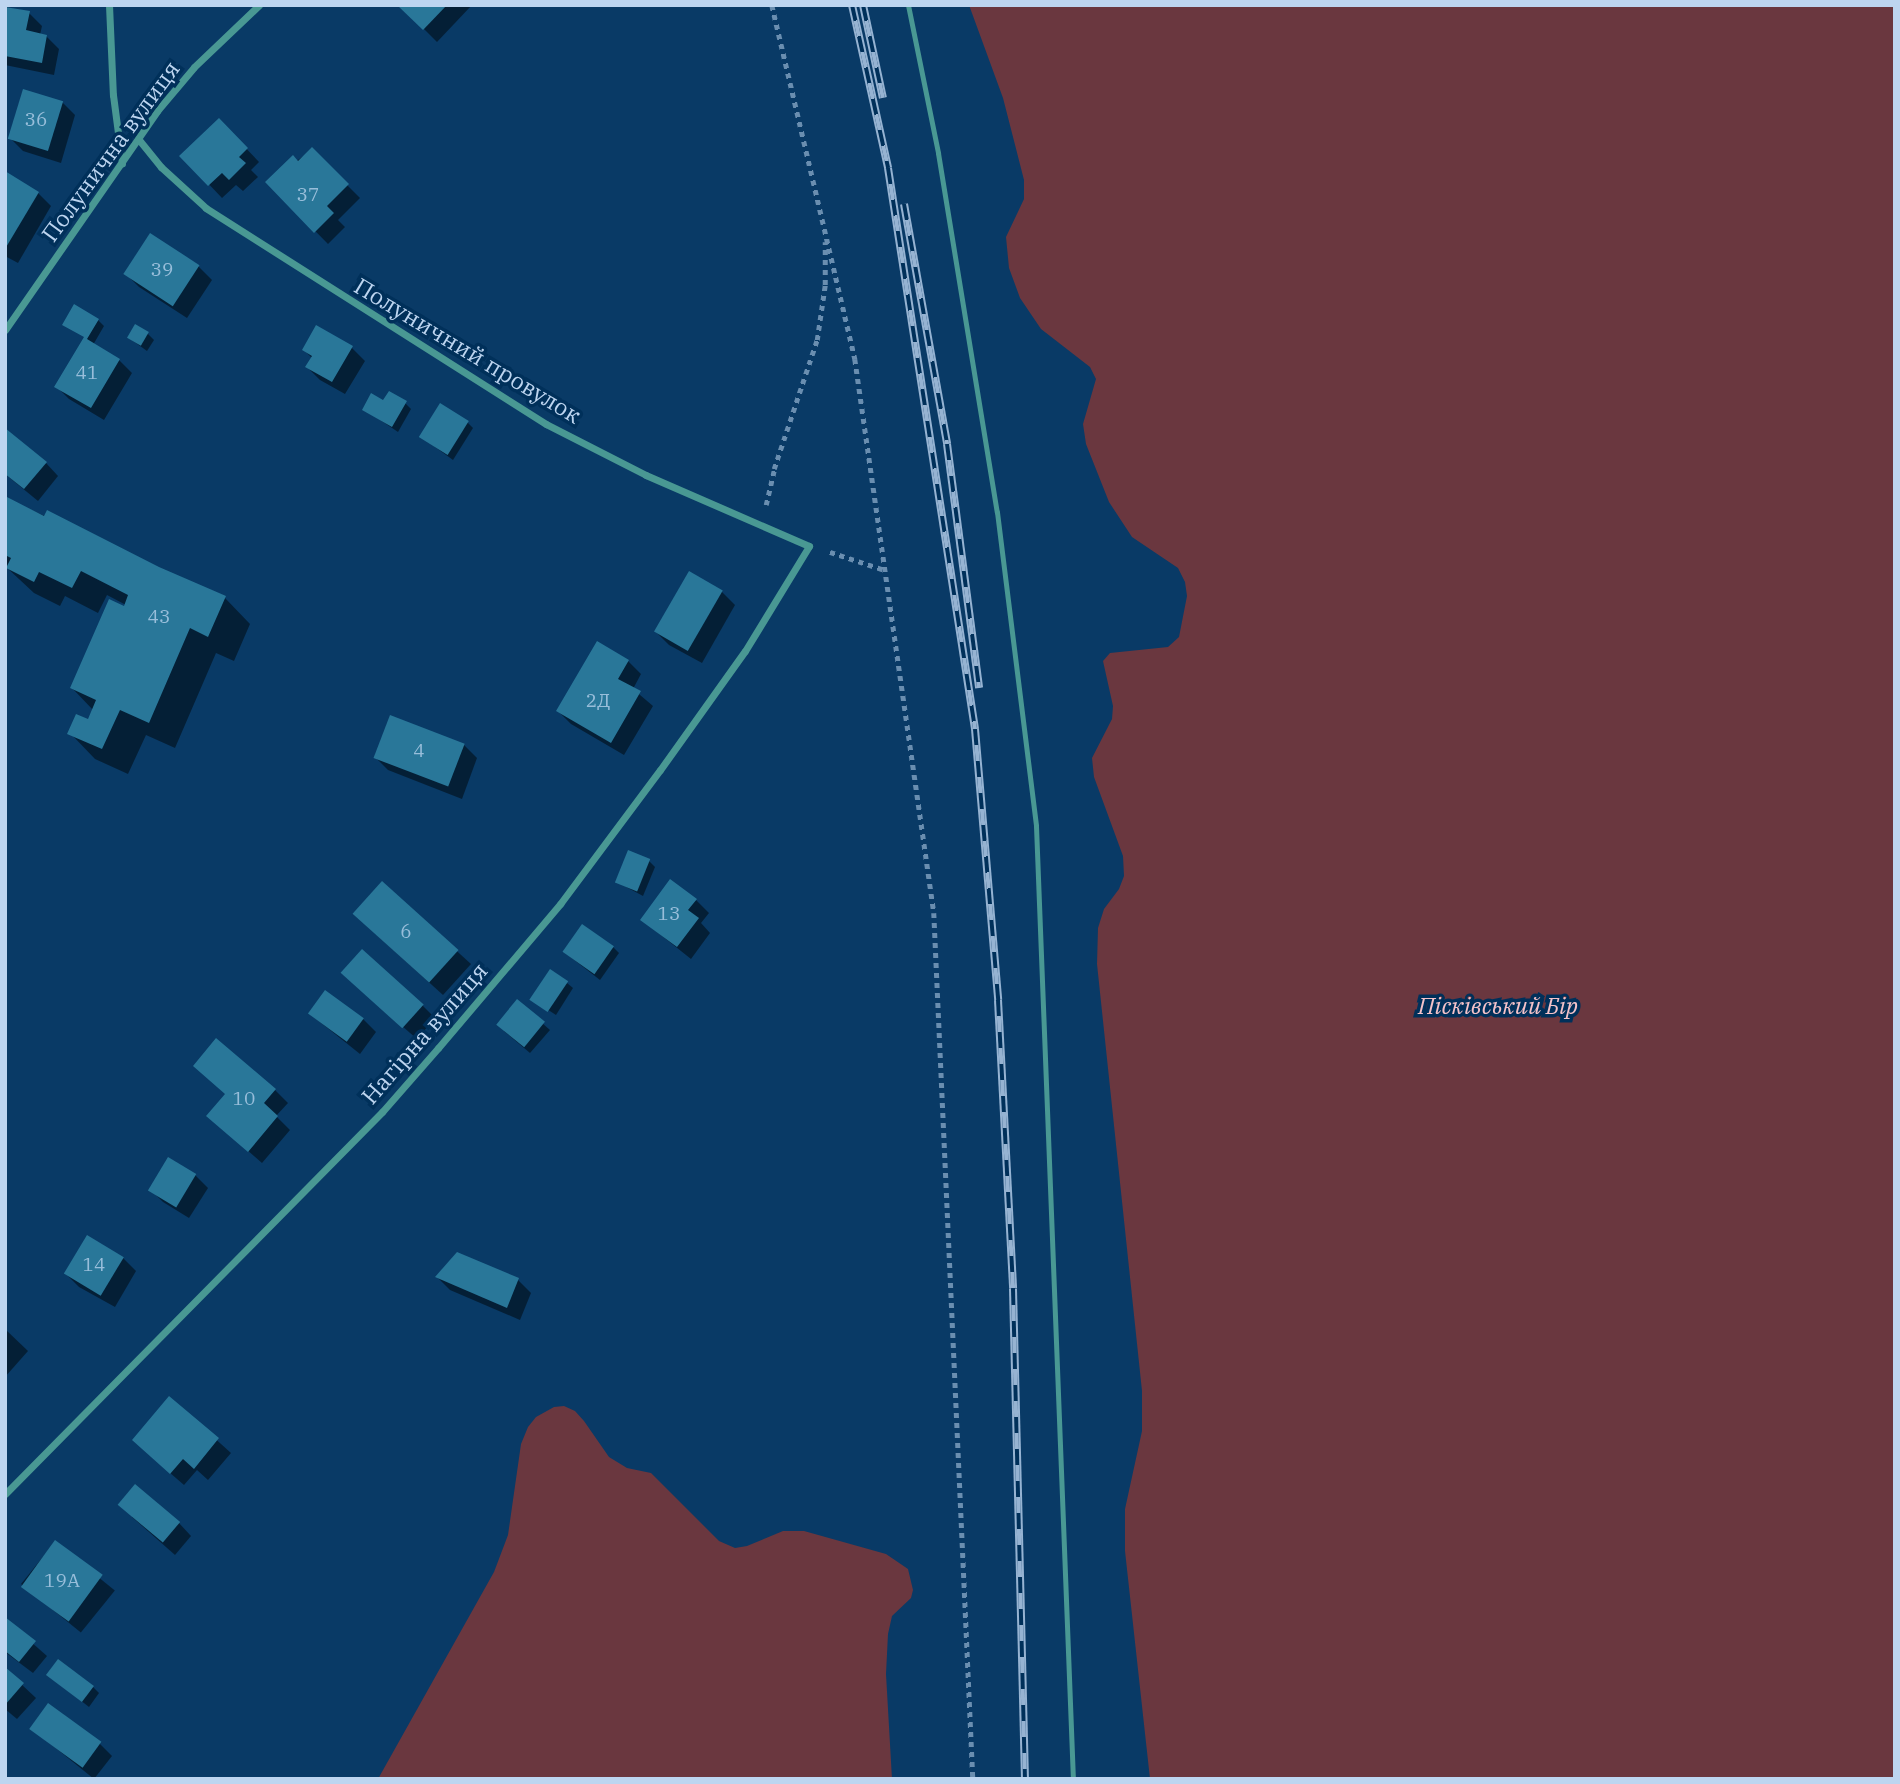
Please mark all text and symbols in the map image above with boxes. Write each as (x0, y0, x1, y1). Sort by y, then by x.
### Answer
street label: Полунична вулиця (35, 55, 185, 247)
house number: 36 (25, 109, 47, 131)
house number: 37 (297, 184, 319, 206)
house number: 39 (151, 259, 173, 281)
street label: Полуничний провулок (350, 271, 586, 429)
house number: 41 (76, 362, 98, 384)
house number: 43 (148, 606, 170, 628)
house number: 2Д (586, 690, 610, 712)
house number: 4 (413, 740, 425, 762)
house number: 13 (658, 903, 680, 925)
house number: 6 (400, 921, 412, 943)
street label: Нагірна вулиця (355, 957, 493, 1109)
park label: Пісківський Бір (1418, 991, 1578, 1019)
house number: 10 (233, 1088, 255, 1110)
house number: 14 (83, 1254, 105, 1276)
house number: 19А (44, 1570, 80, 1592)

